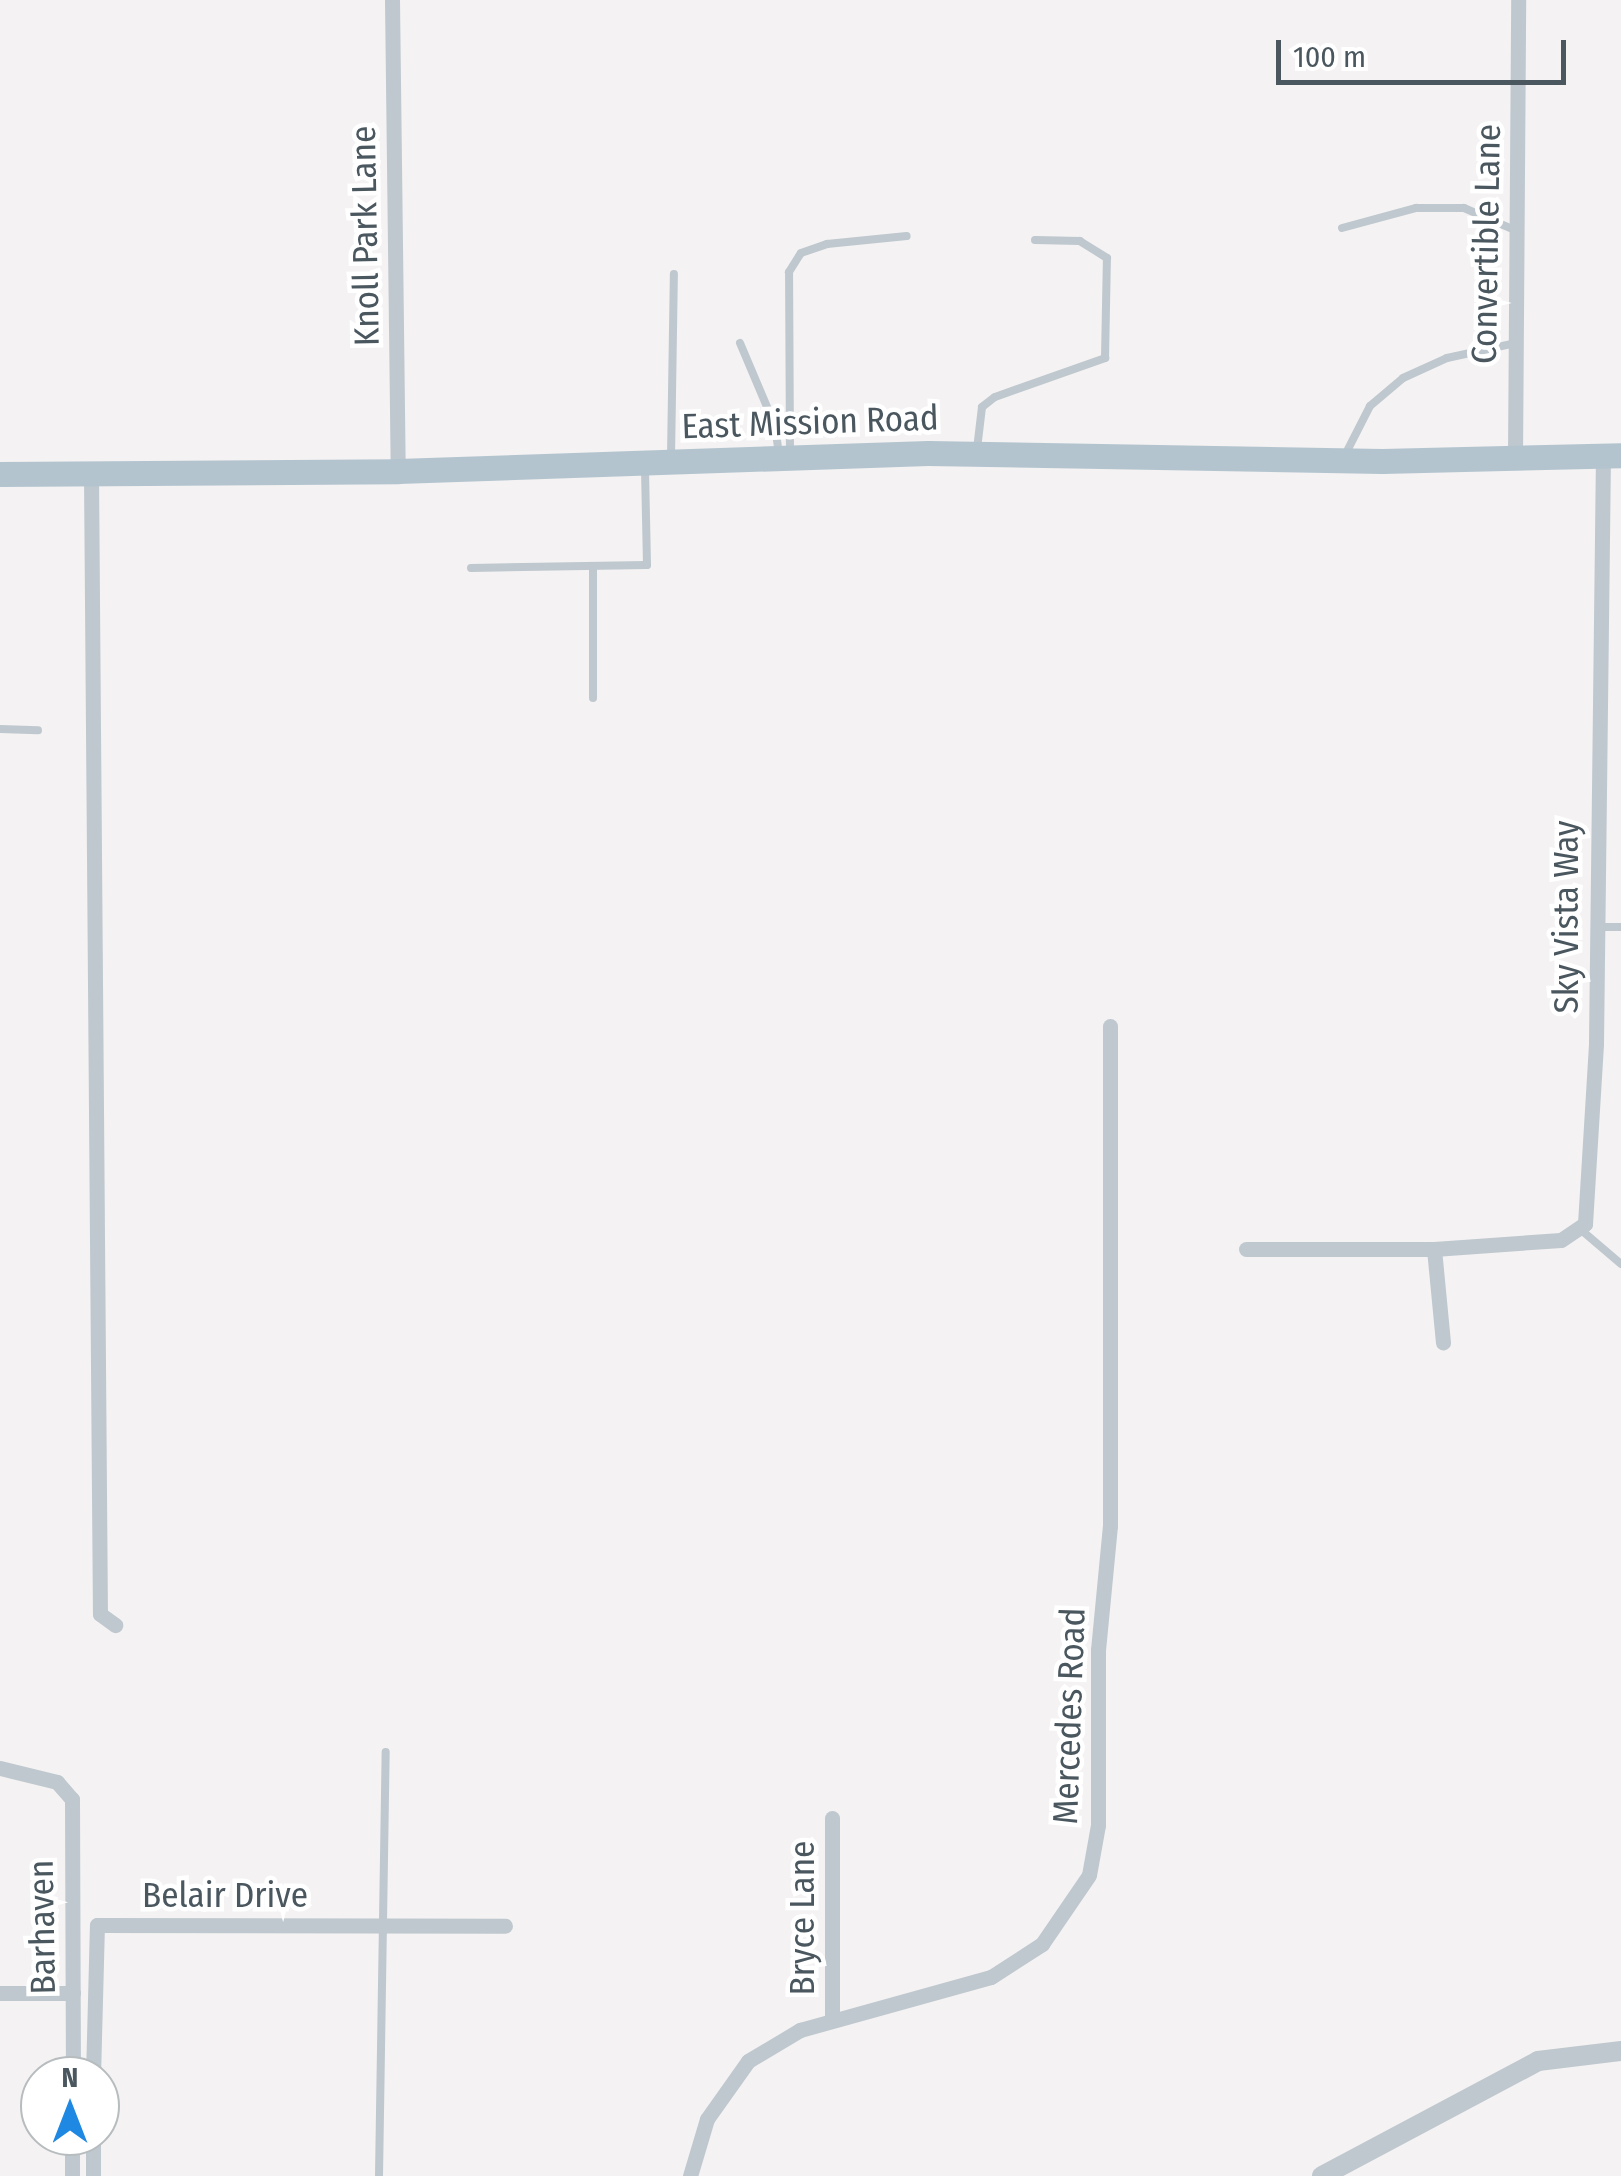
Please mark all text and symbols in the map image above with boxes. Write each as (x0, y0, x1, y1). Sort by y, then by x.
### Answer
scale bar (1281, 20, 1571, 82)
text: 100 m (1293, 39, 1366, 75)
street label: Convertible Lane (1463, 124, 1509, 364)
street label: Knoll Park Lane (342, 125, 388, 347)
street label: East Mission Road (681, 397, 939, 447)
street label: Sky Vista Way (1545, 820, 1587, 1014)
street label: Mercedes Road (1044, 1607, 1094, 1825)
street label: Bryce Lane (781, 1841, 823, 1995)
street label: Barhaven (20, 1859, 64, 1995)
street label: Belair Drive (142, 1874, 308, 1916)
north arrow (20, 2056, 120, 2156)
text: N (62, 2061, 78, 2094)

